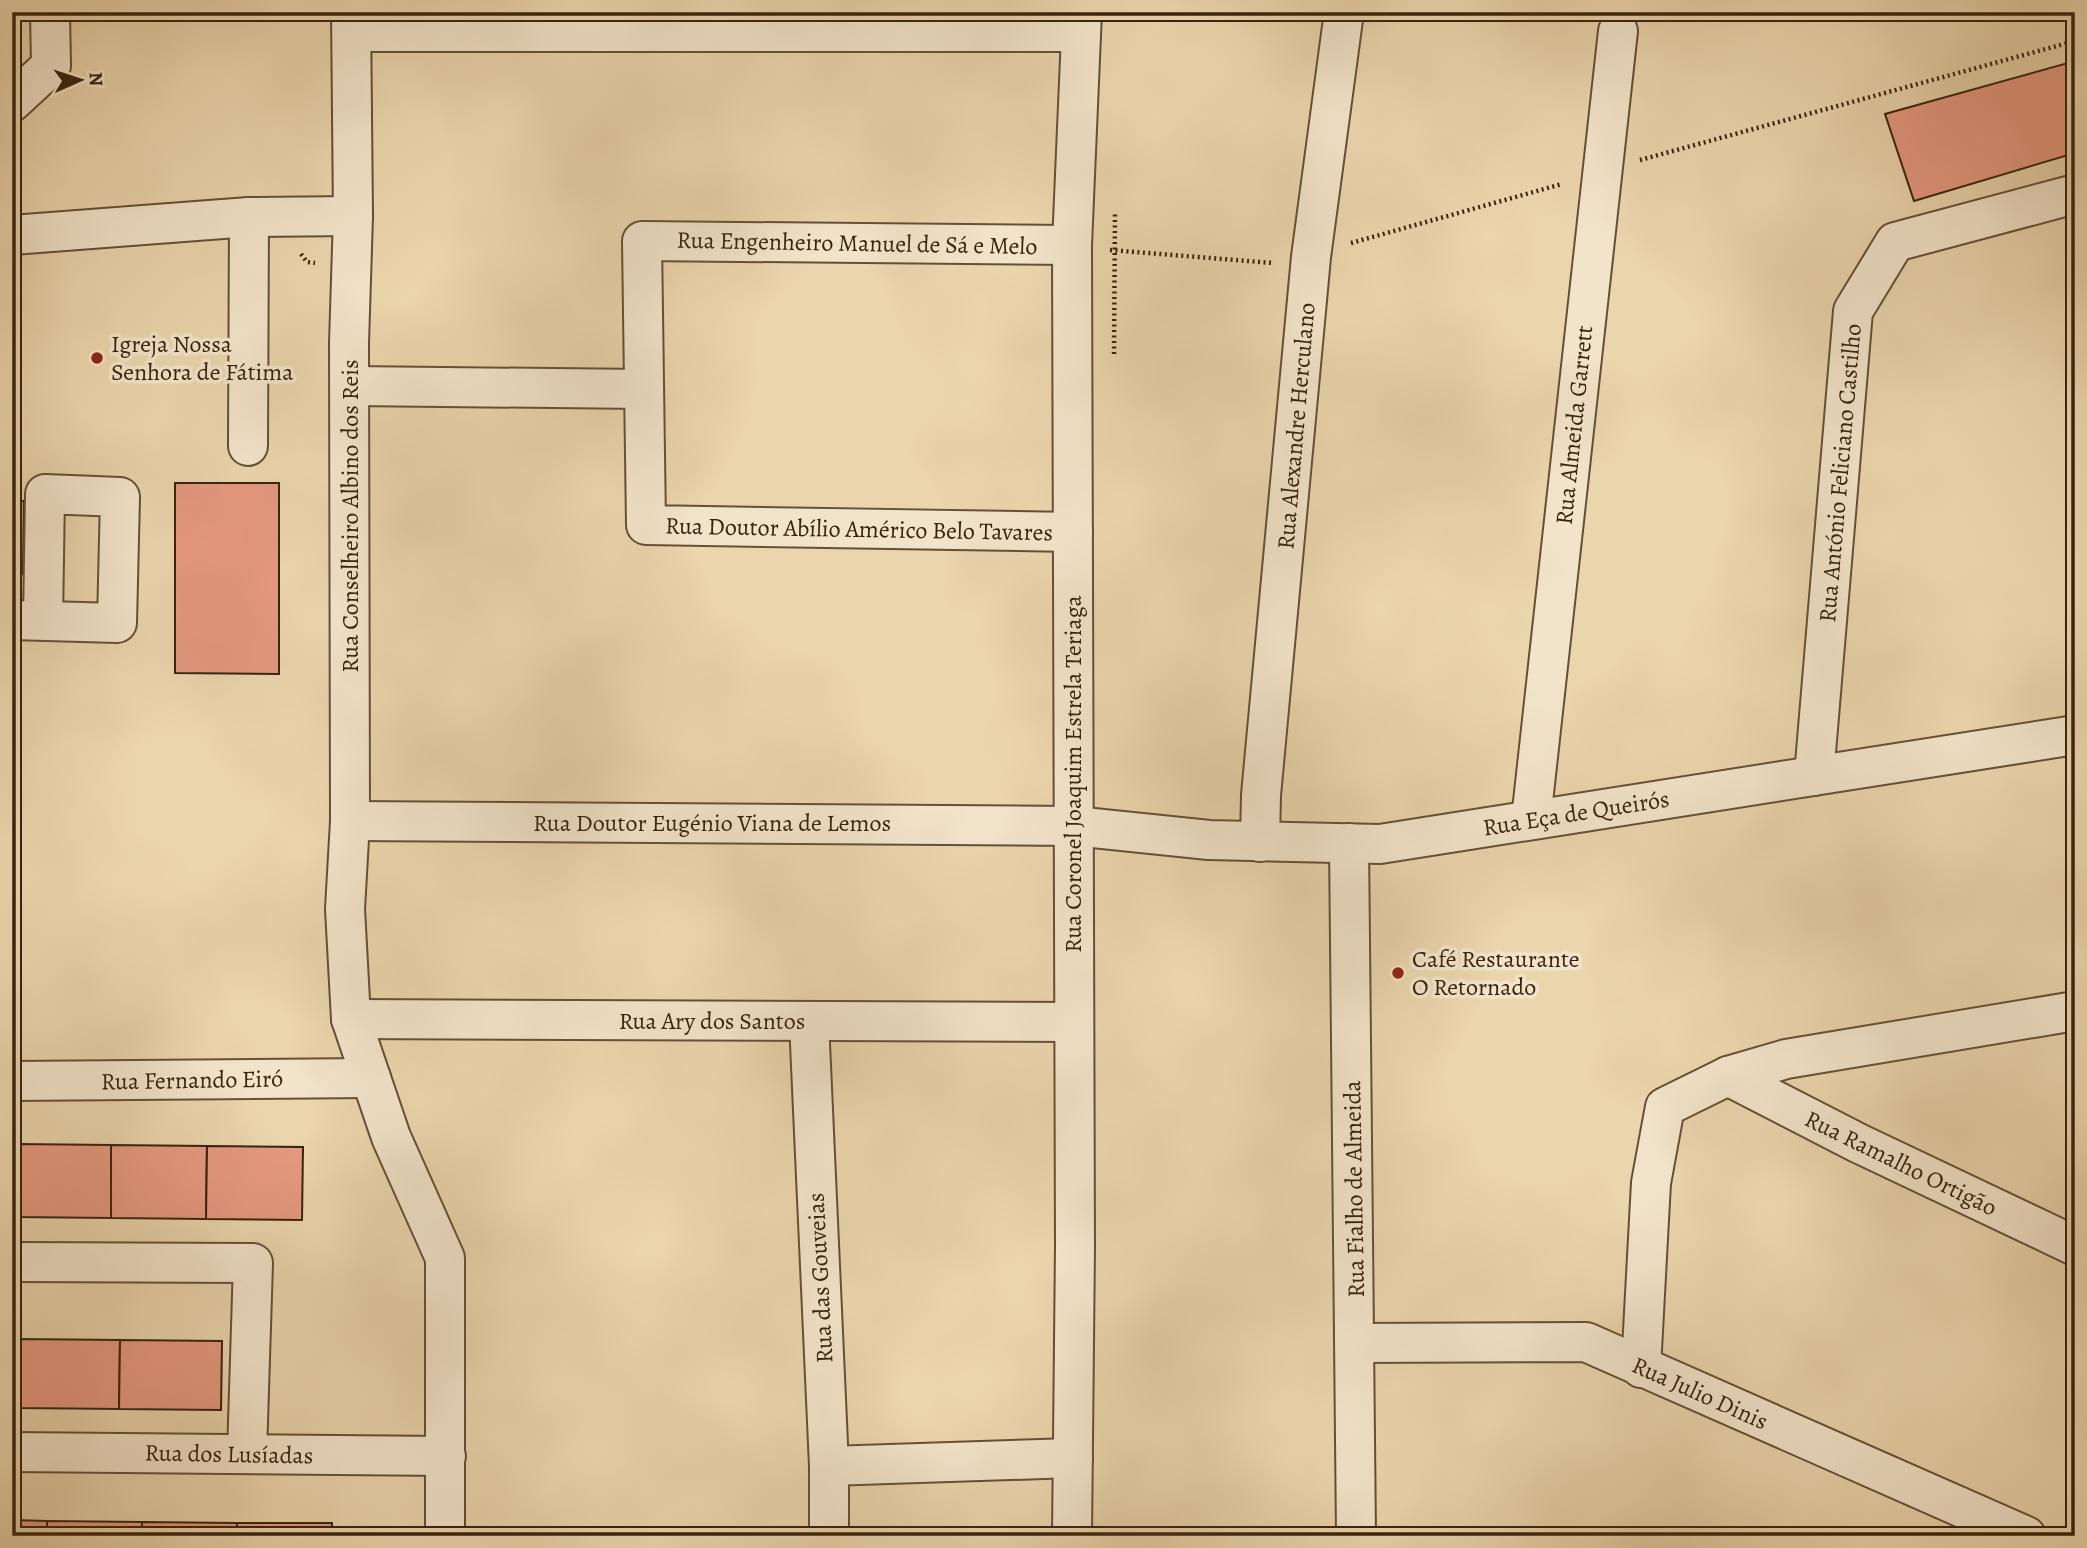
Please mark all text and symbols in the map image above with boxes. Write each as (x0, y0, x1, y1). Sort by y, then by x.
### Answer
north arrow (46, 46, 116, 116)
text: N (83, 72, 109, 87)
street label: Rua Engenheiro Manuel de Sá e Melo (676, 224, 1038, 262)
street label: Rua Alexandre Herculano (1269, 301, 1323, 551)
street label: Rua António Feliciano Castilho (1811, 322, 1869, 624)
street label: Rua Almeida Garrett (1548, 324, 1600, 526)
place label: Igreja Nossa Senhora de Fátima (111, 328, 294, 388)
marker: Igreja Nossa Senhora de Fátima (89, 350, 105, 366)
street label: Rua Conselheiro Albino dos Reis (334, 359, 366, 673)
street label: Rua Doutor Abílio Américo Belo Tavares (665, 510, 1053, 548)
street label: Rua Coronel Joaquim Estrela Teriaga (1057, 595, 1089, 953)
street label: Rua Eça de Queirós (1480, 782, 1672, 844)
street label: Rua Doutor Eugénio Viana de Lemos (533, 807, 891, 839)
place label: Café Restaurante O Retornado (1412, 943, 1580, 1003)
marker: Café Restaurante O Retornado (1390, 965, 1406, 981)
street label: Rua Ary dos Santos (619, 1005, 805, 1037)
street label: Rua Fernando Eiró (101, 1062, 283, 1098)
street label: Rua Fialho de Almeida (1336, 1079, 1372, 1298)
street label: Rua Ramalho Ortigão (1800, 1103, 2002, 1223)
street label: Rua das Gouveias (800, 1192, 840, 1364)
street label: Rua Julio Dinis (1627, 1349, 1773, 1437)
street label: Rua dos Lusíadas (144, 1437, 314, 1471)

